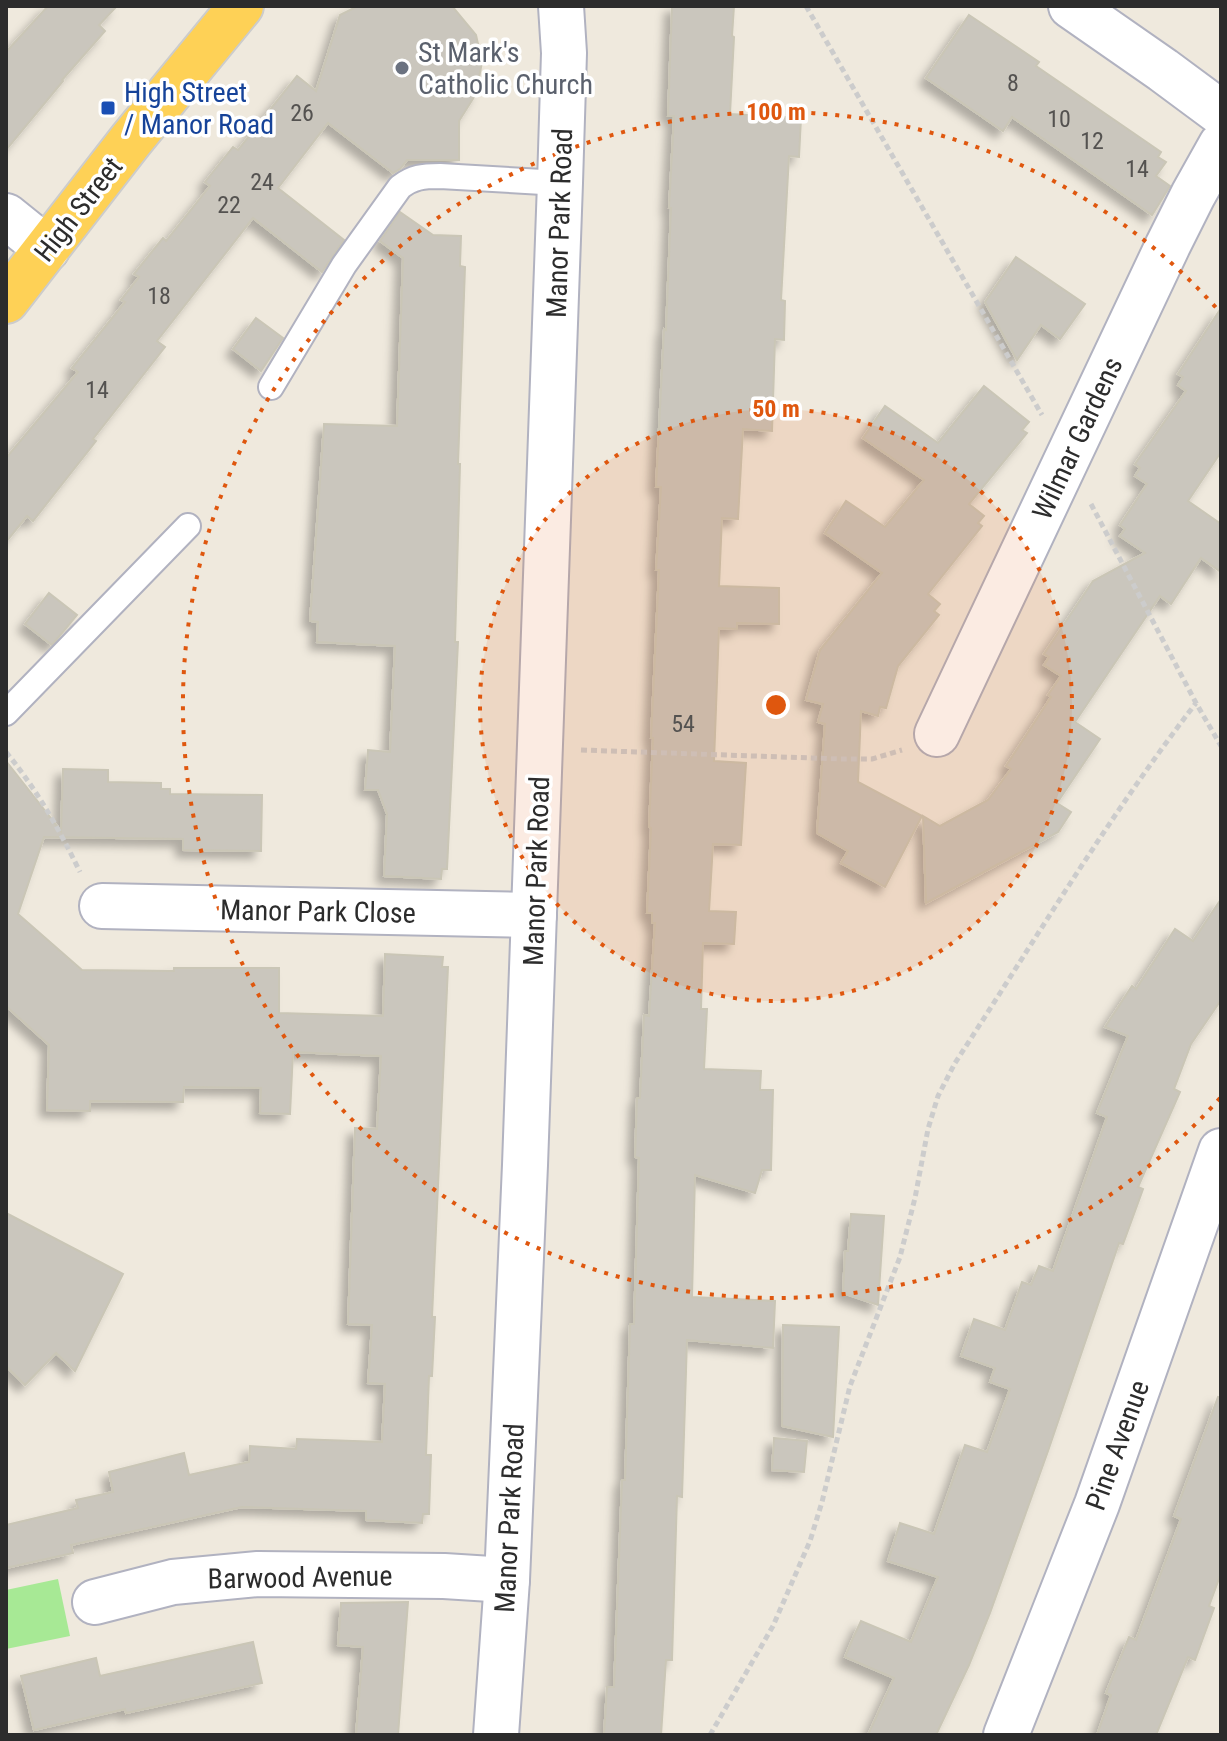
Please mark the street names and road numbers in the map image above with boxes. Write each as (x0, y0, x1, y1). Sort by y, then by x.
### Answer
street label: Manor Park Road (540, 128, 579, 318)
street label: High Street (27, 151, 129, 268)
street label: Wilmar Gardens (1025, 352, 1129, 525)
street label: Manor Park Road (517, 776, 556, 966)
street label: Manor Park Close (220, 893, 416, 930)
street label: Pine Avenue (1079, 1376, 1156, 1515)
street label: Manor Park Road (488, 1422, 531, 1614)
street label: Barwood Avenue (207, 1559, 393, 1596)

